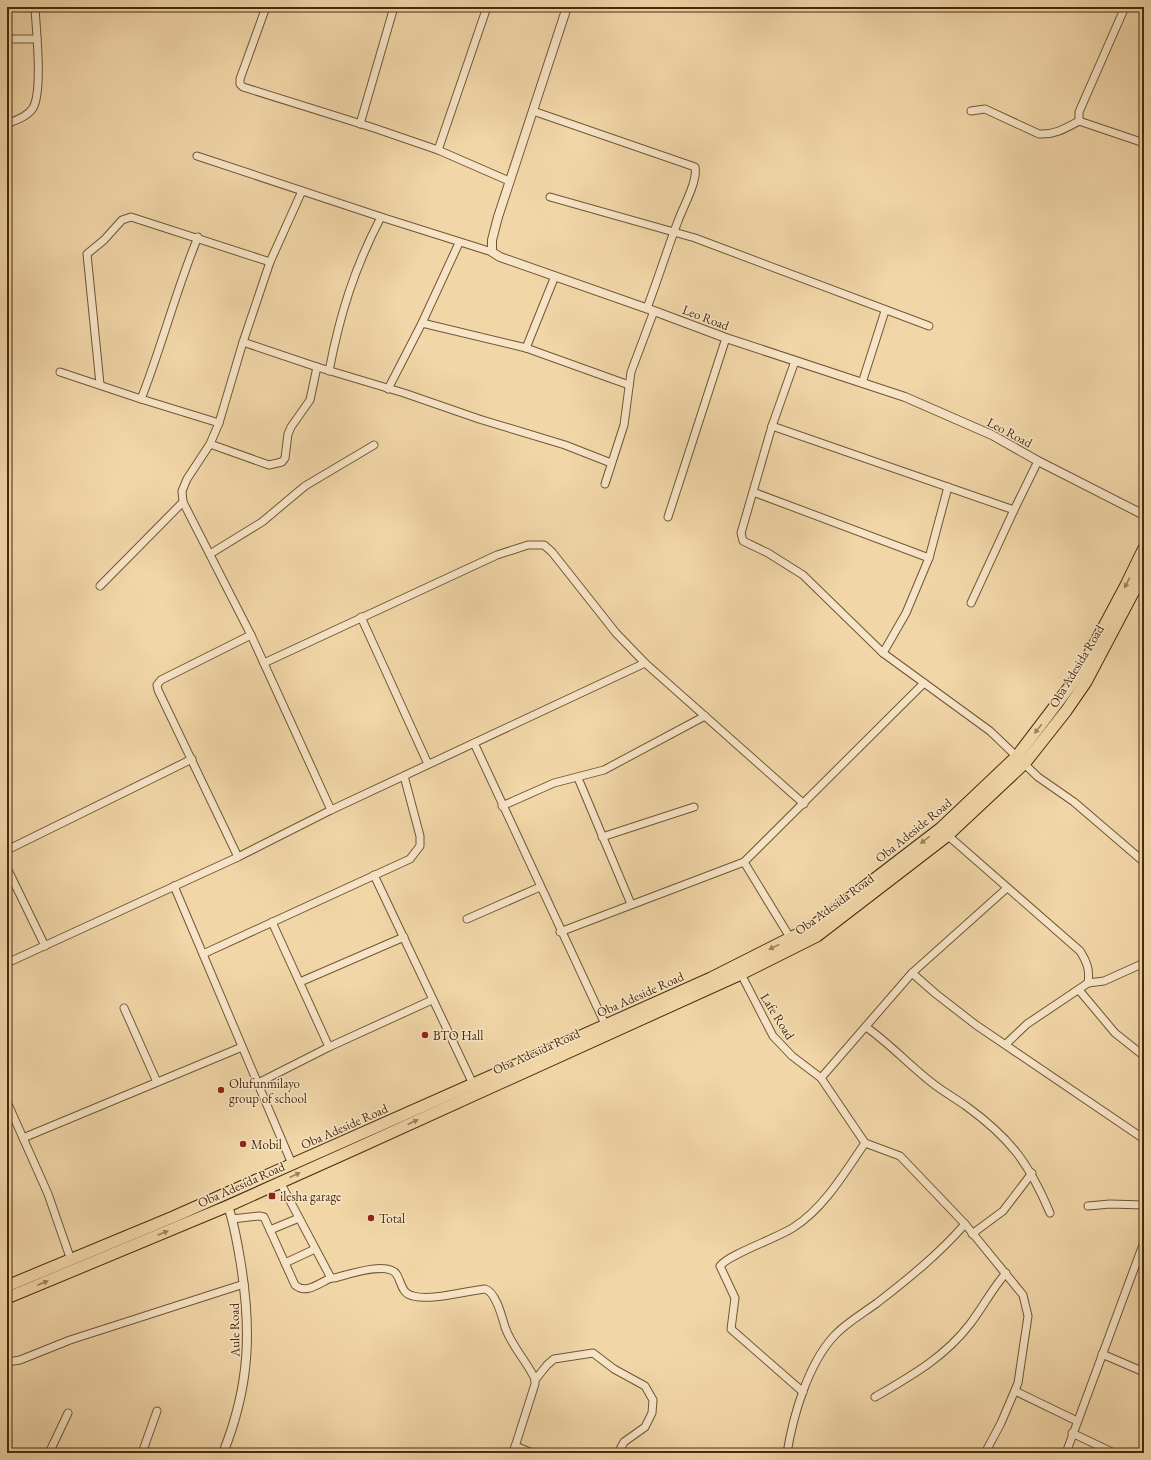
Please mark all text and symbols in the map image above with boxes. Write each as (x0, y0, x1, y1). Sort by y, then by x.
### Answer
street label: Leo Road (680, 301, 732, 334)
street label: Leo Road (984, 413, 1036, 452)
one-way arrow (1124, 577, 1130, 589)
street label: Oba Adesida Road (1045, 621, 1108, 711)
one-way arrow (1033, 724, 1042, 735)
street label: Oba Adeside Road (872, 794, 955, 866)
one-way arrow (920, 836, 931, 844)
street label: Oba Adesida Road (791, 870, 878, 939)
one-way arrow (768, 944, 780, 950)
street label: Oba Adeside Road (594, 967, 687, 1021)
street label: Lafe Road (757, 990, 799, 1043)
street label: Oba Adesida Road (490, 1024, 583, 1078)
place label: BTO Hall (433, 1027, 483, 1044)
marker: BTO Hall (420, 1030, 430, 1040)
place label: Olufunmilayo group of school (229, 1075, 307, 1107)
marker: Olufunmilayo group of school (216, 1085, 226, 1095)
street label: Oba Adeside Road (298, 1099, 391, 1153)
one-way arrow (408, 1119, 419, 1125)
place label: Mobil (251, 1136, 282, 1153)
marker: Mobil (238, 1139, 248, 1149)
street label: Oba Adesida Road (195, 1157, 288, 1211)
one-way arrow (289, 1172, 301, 1179)
place label: ilesha garage (280, 1188, 341, 1205)
marker: ilesha garage (267, 1191, 277, 1201)
place label: Total (379, 1210, 405, 1227)
marker: Total (366, 1213, 376, 1223)
one-way arrow (157, 1229, 169, 1235)
one-way arrow (38, 1280, 50, 1286)
street label: Aule Road (226, 1303, 243, 1358)

